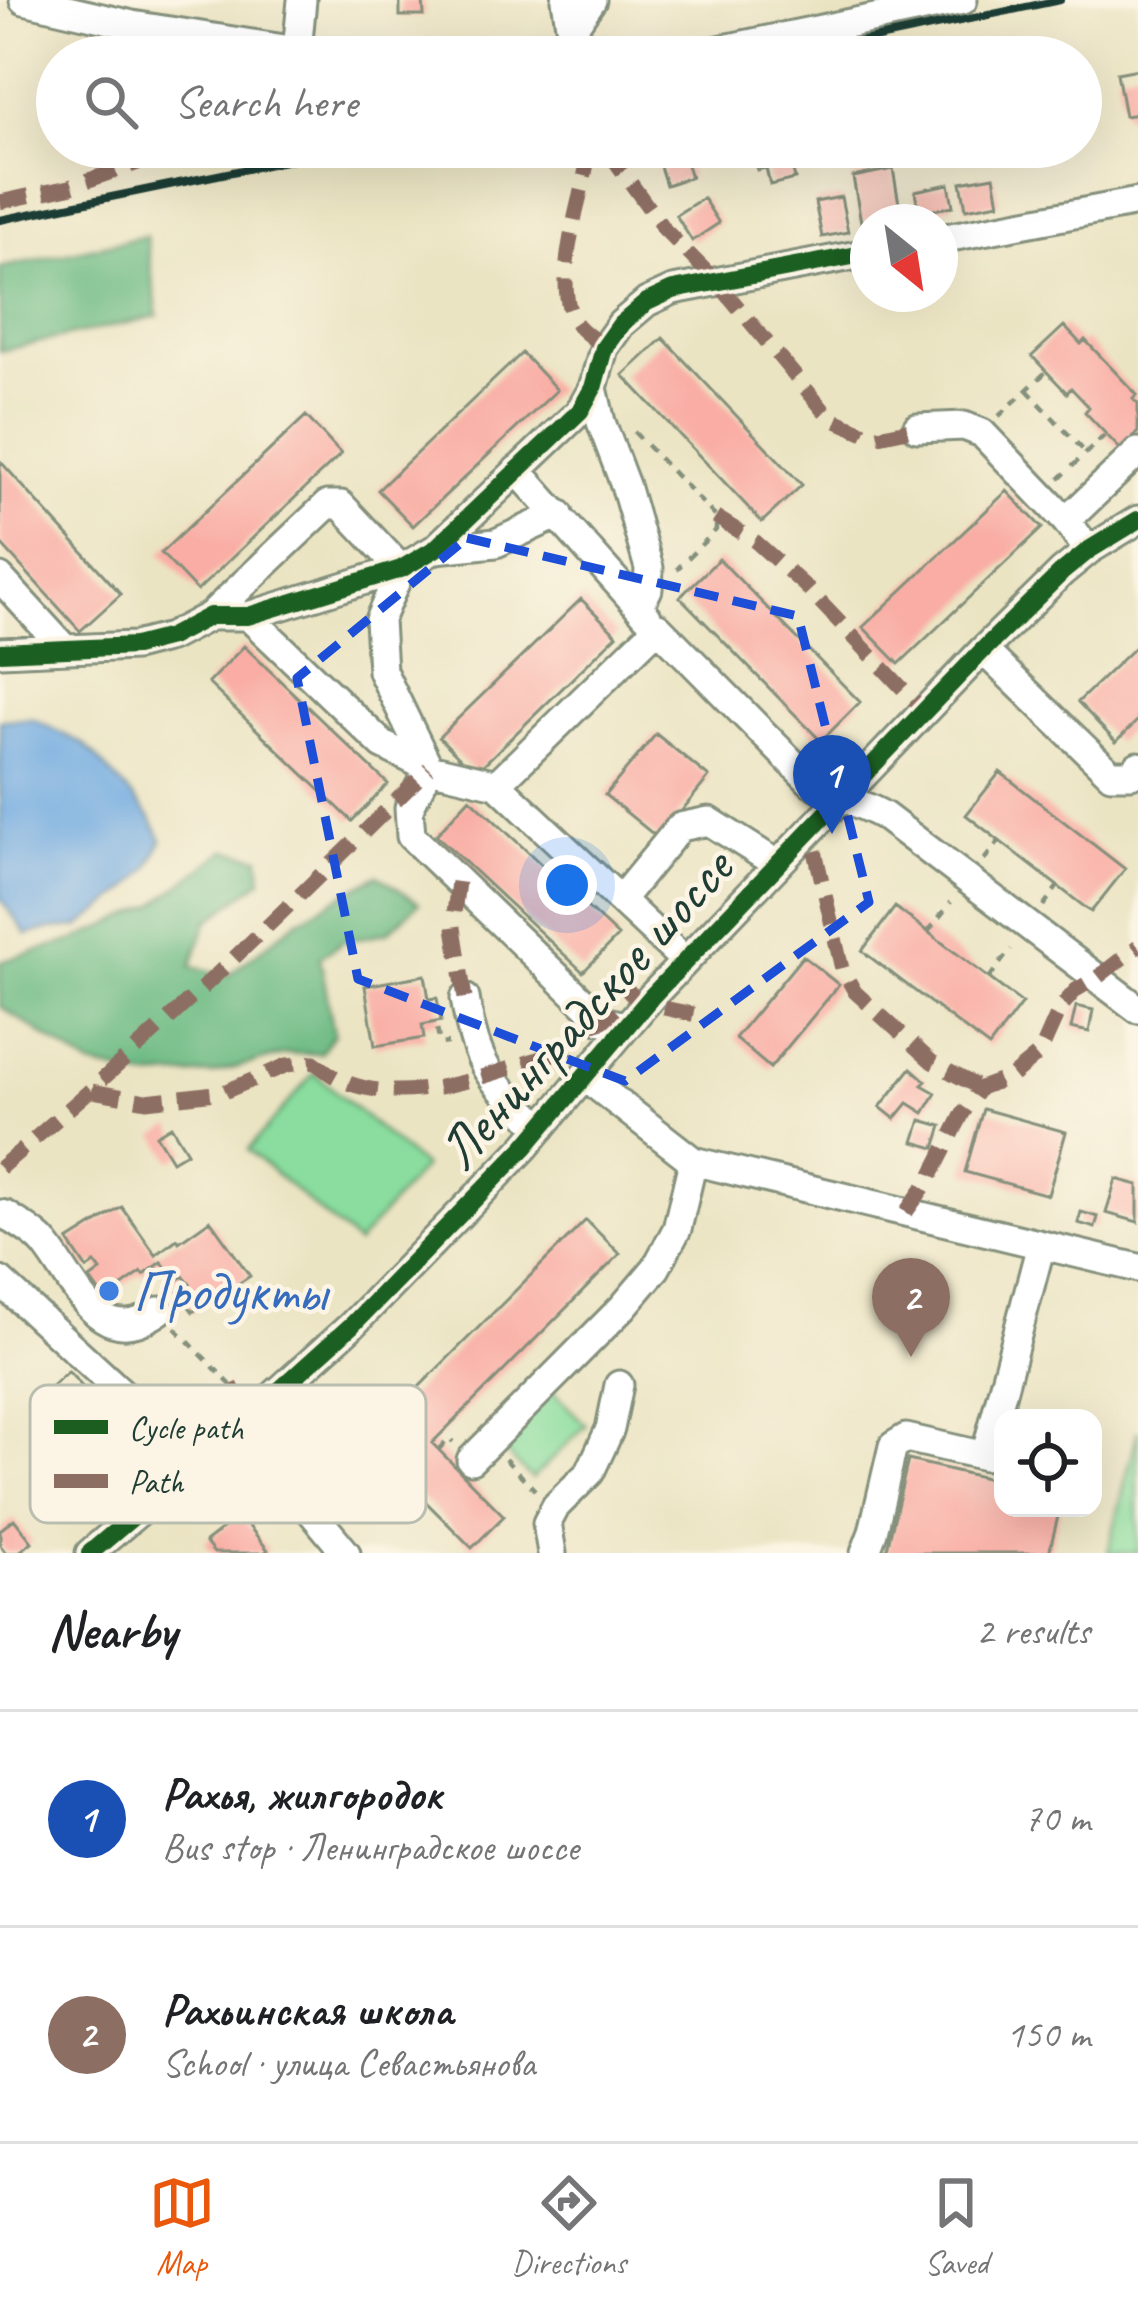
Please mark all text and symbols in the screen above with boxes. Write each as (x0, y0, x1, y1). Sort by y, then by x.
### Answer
search box (36, 36, 1102, 168)
icon: search (78, 69, 144, 135)
text: Search here (174, 74, 357, 131)
north arrow (850, 204, 958, 312)
pin: 1 (793, 735, 871, 834)
street label: Ленинградское шоссе (422, 831, 750, 1184)
your location (537, 855, 597, 915)
place label: Продукты (133, 1255, 330, 1327)
pin: 2 (872, 1258, 950, 1357)
marker: Продукты (96, 1278, 122, 1304)
legend (30, 1385, 426, 1523)
text: Cycle path (129, 1407, 244, 1449)
map controls (994, 1409, 1102, 1517)
button: locate (994, 1409, 1102, 1517)
text: Path (129, 1461, 185, 1503)
text: Nearby (48, 1599, 176, 1663)
text: 2 results (976, 1607, 1090, 1656)
text: Рахья, жилгородок (162, 1766, 442, 1823)
text: 1 (78, 1794, 96, 1843)
text: 70 m (1024, 1794, 1090, 1843)
text: Bus stop · Ленинградское шоссе (162, 1823, 579, 1872)
text: Рахьинская школа (162, 1982, 453, 2039)
text: 2 (78, 2010, 96, 2059)
text: 150 m (1006, 2010, 1090, 2059)
text: School · улица Севастьянова (162, 2039, 535, 2088)
tab: Map (149, 2170, 215, 2284)
tab: Directions (512, 2170, 626, 2284)
tab: Saved (923, 2170, 989, 2284)

